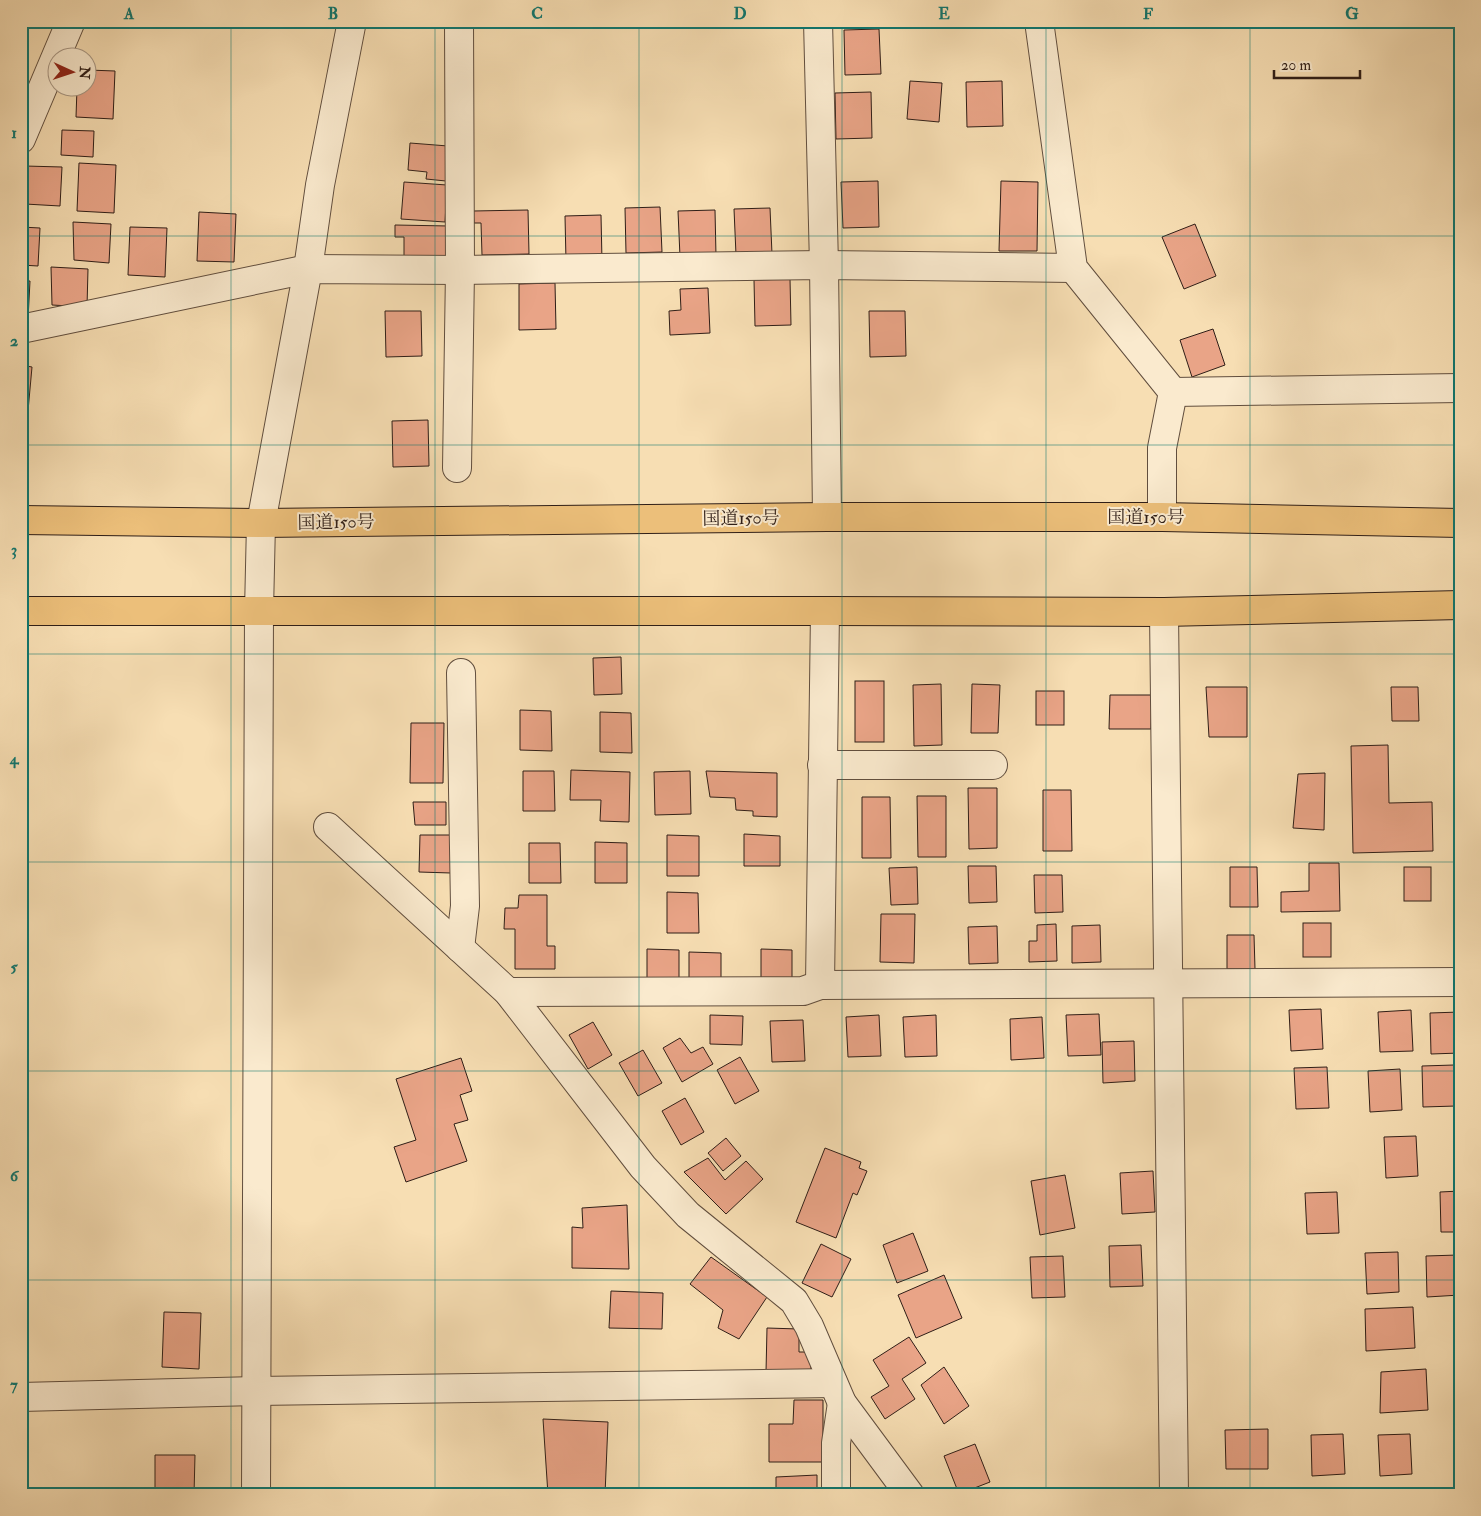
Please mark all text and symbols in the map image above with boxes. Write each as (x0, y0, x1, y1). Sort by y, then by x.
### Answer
text: A (123, 4, 135, 24)
text: B (328, 4, 338, 24)
text: C (531, 4, 543, 24)
text: D (733, 4, 747, 24)
text: E (938, 4, 950, 24)
text: F (1143, 4, 1153, 24)
text: G (1345, 4, 1359, 24)
north arrow (48, 48, 98, 98)
scale bar (1274, 48, 1360, 80)
text: 20 m (1281, 56, 1311, 75)
text: N (76, 65, 93, 80)
text: 1 (11, 123, 17, 143)
text: 2 (10, 331, 18, 351)
street label: 国道150号 (702, 506, 780, 531)
street label: 国道150号 (1107, 506, 1185, 529)
street label: 国道150号 (297, 510, 375, 535)
text: 3 (11, 540, 17, 560)
text: 4 (9, 749, 20, 769)
text: 5 (10, 957, 18, 977)
text: 6 (10, 1166, 20, 1186)
text: 7 (10, 1375, 18, 1395)

